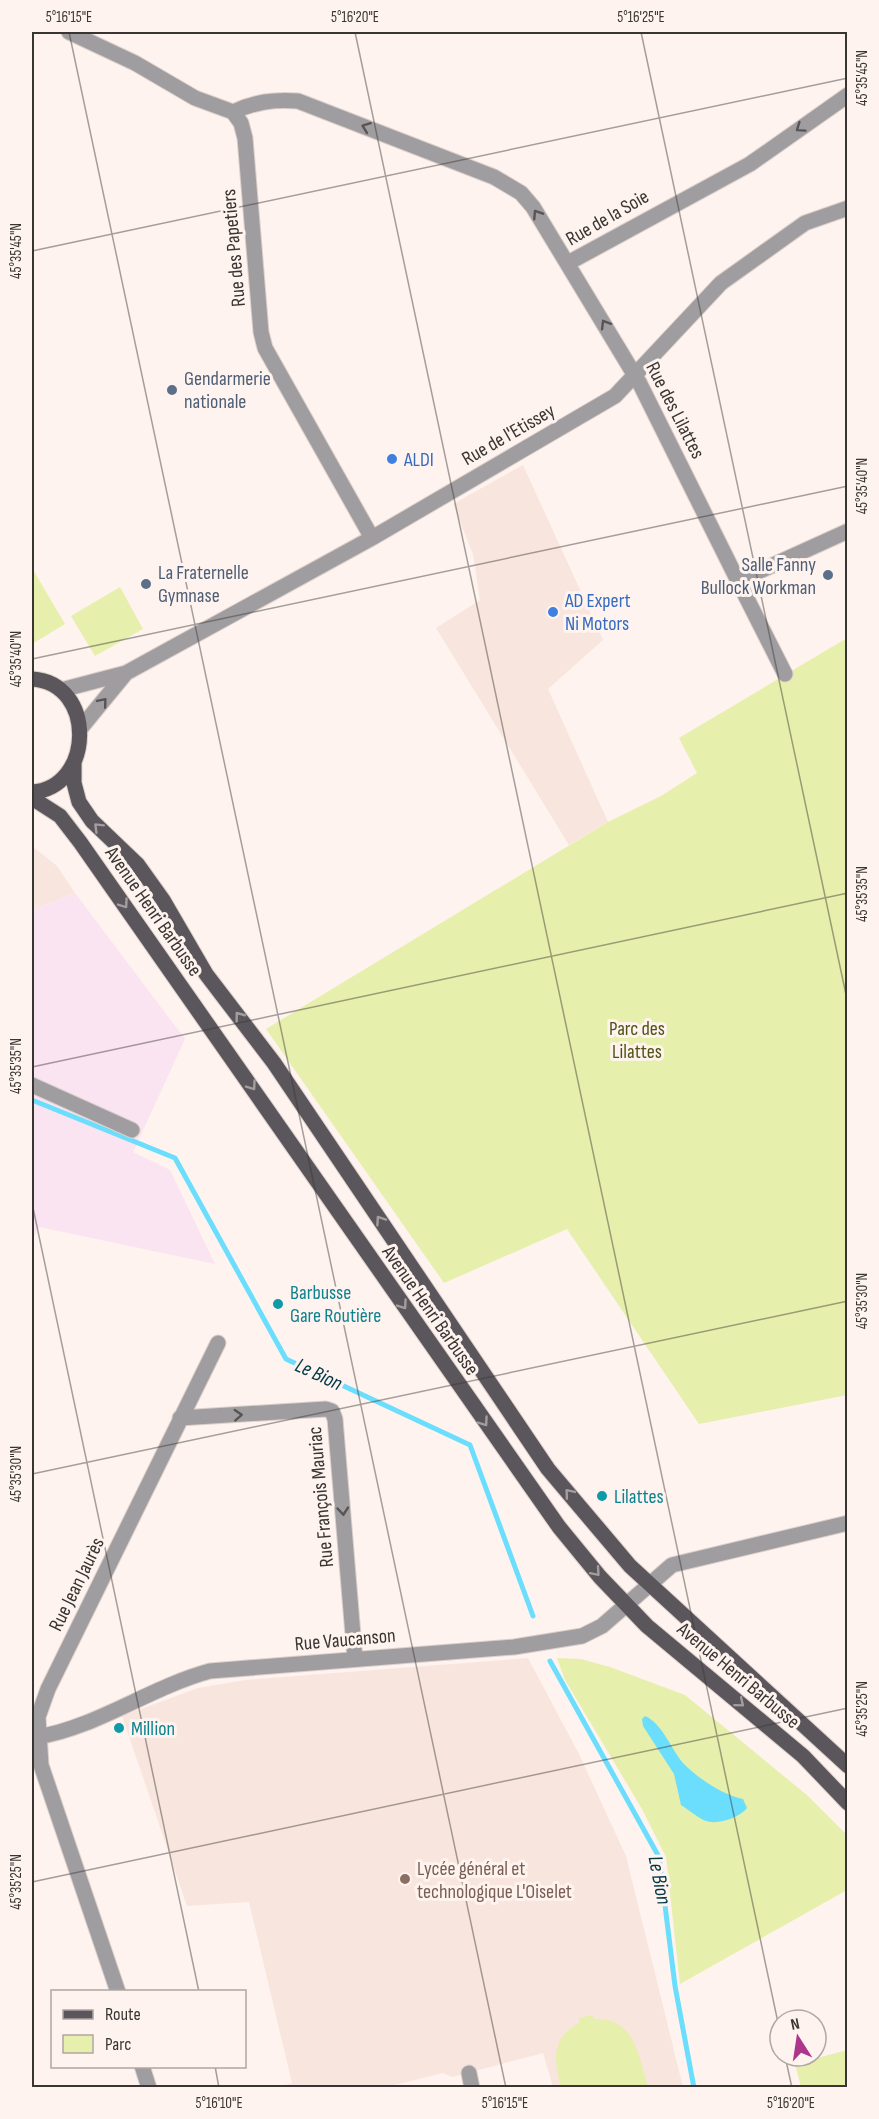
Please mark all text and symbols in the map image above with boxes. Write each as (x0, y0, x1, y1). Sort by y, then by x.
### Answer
text: 5°16'15"E (46, 8, 92, 27)
text: 5°16'20"E (331, 8, 379, 27)
text: 5°16'25"E (617, 8, 665, 27)
text: 45°35'45"N (853, 50, 872, 106)
one-way arrow (795, 121, 806, 132)
one-way arrow (361, 122, 372, 134)
street label: Rue de la Soie (562, 185, 653, 251)
street label: Rue des Papetiers (217, 188, 251, 308)
one-way arrow (533, 210, 544, 221)
text: 45°35'45"N (7, 223, 26, 279)
one-way arrow (600, 320, 612, 330)
street label: Rue des Lilattes (641, 358, 710, 463)
place label: Gendarmerie nationale (184, 367, 271, 414)
marker: Gendarmerie nationale (165, 383, 179, 397)
street label: Rue de l'Etissey (458, 399, 559, 471)
place label: ALDI (403, 448, 434, 472)
marker: ALDI (385, 452, 399, 466)
text: 45°35'40"N (853, 458, 872, 514)
place label: Salle Fanny Bullock Workman (701, 553, 816, 600)
place label: La Fraternelle Gymnase (158, 561, 249, 608)
marker: Salle Fanny Bullock Workman (821, 568, 835, 582)
marker: La Fraternelle Gymnase (139, 577, 153, 591)
place label: AD Expert Ni Motors (564, 589, 631, 636)
marker: AD Expert Ni Motors (546, 605, 560, 619)
text: 45°35'40"N (7, 631, 26, 687)
one-way arrow (96, 698, 107, 709)
one-way arrow (95, 823, 106, 834)
street label: Avenue Henri Barbusse (99, 841, 207, 981)
text: 45°35'35"N (853, 866, 872, 922)
one-way arrow (117, 897, 128, 908)
one-way arrow (235, 1012, 246, 1023)
park label: Parc des Lilattes (609, 1017, 665, 1064)
text: 45°35'35"N (7, 1038, 26, 1094)
one-way arrow (244, 1079, 255, 1090)
one-way arrow (376, 1216, 387, 1227)
street label: Avenue Henri Barbusse (376, 1240, 484, 1380)
text: 45°35'30"N (853, 1273, 872, 1329)
place label: Barbusse Gare Routière (290, 1281, 381, 1328)
marker: Barbusse Gare Routière (271, 1297, 285, 1311)
one-way arrow (396, 1299, 407, 1310)
water label: Le Bion (291, 1353, 347, 1396)
one-way arrow (234, 1408, 243, 1421)
one-way arrow (477, 1416, 488, 1427)
street label: Rue François Mauriac (303, 1425, 339, 1568)
text: 45°35'30"N (7, 1446, 26, 1502)
place label: Lilattes (614, 1485, 664, 1509)
one-way arrow (565, 1489, 576, 1500)
marker: Lilattes (595, 1489, 609, 1503)
one-way arrow (336, 1507, 349, 1516)
street label: Rue Jean Jaurès (44, 1534, 110, 1635)
one-way arrow (589, 1565, 600, 1576)
street label: Avenue Henri Barbusse (671, 1617, 805, 1734)
street label: Rue Vaucanson (294, 1624, 397, 1656)
text: 45°35'25"N (853, 1681, 872, 1737)
one-way arrow (733, 1696, 744, 1707)
place label: Million (131, 1717, 175, 1741)
marker: Million (112, 1721, 126, 1735)
text: 45°35'25"N (7, 1854, 26, 1910)
water label: Le Bion (643, 1854, 677, 1907)
place label: Lycée général et technologique L'Oiselet (417, 1857, 572, 1904)
marker: Lycée général et technologique L'Oiselet (398, 1872, 412, 1886)
legend (51, 1990, 246, 2068)
text: Route (105, 2004, 141, 2025)
north arrow (768, 2008, 828, 2068)
text: N (789, 2015, 801, 2035)
text: Parc (105, 2034, 131, 2055)
text: 5°16'10"E (195, 2094, 243, 2113)
text: 5°16'15"E (482, 2094, 528, 2113)
text: 5°16'20"E (767, 2094, 815, 2113)

